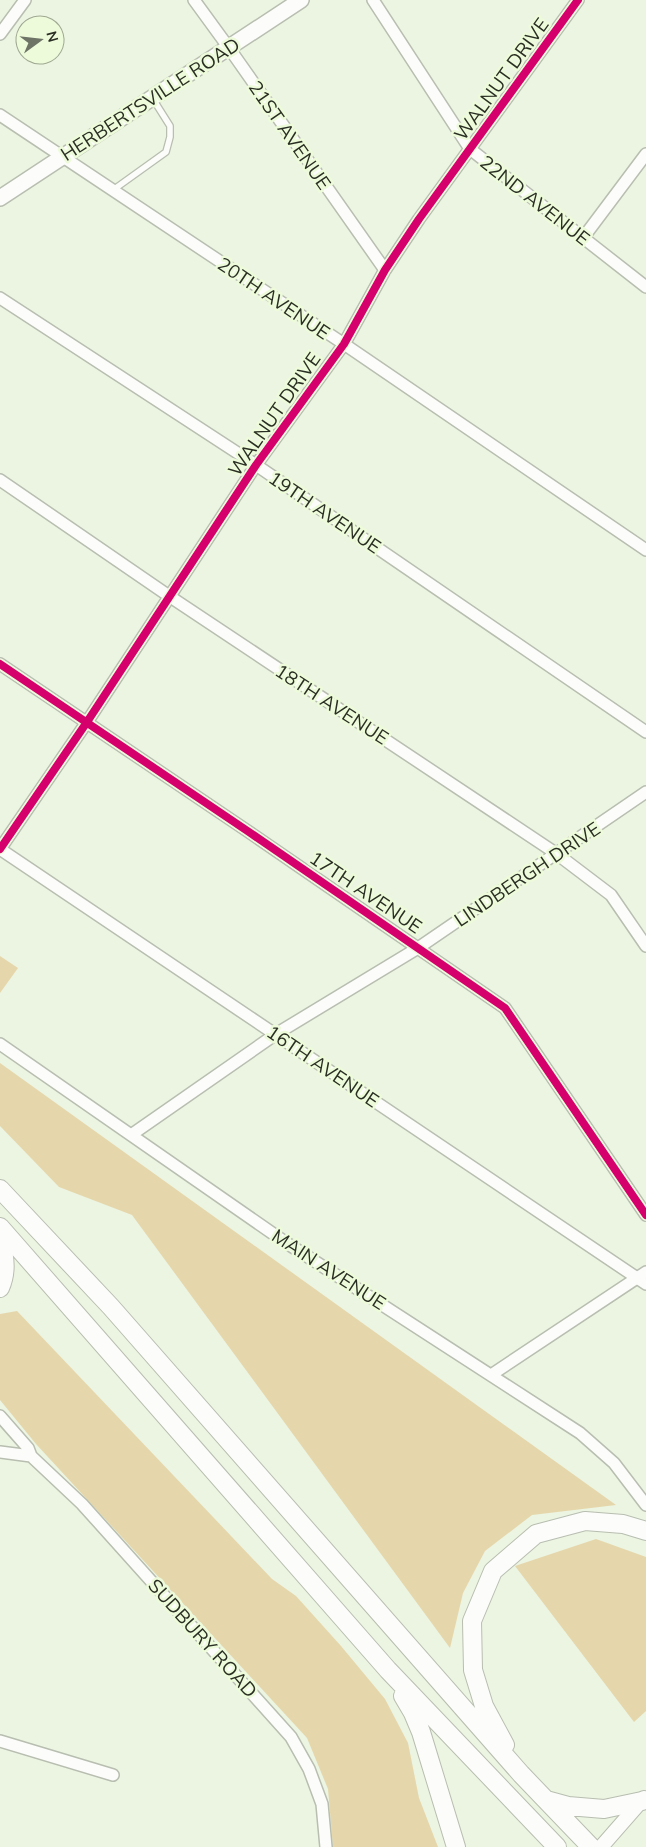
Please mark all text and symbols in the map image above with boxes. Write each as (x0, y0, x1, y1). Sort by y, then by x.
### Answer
street label: WALNUT DRIVE (448, 13, 554, 145)
north arrow (15, 15, 65, 65)
text: N (42, 29, 63, 44)
street label: HERBERTSVILLE ROAD (56, 32, 244, 166)
street label: 21ST AVENUE (244, 76, 336, 194)
street label: 22ND AVENUE (475, 150, 595, 250)
street label: 20TH AVENUE (213, 252, 335, 344)
street label: WALNUT DRIVE (222, 347, 326, 481)
street label: 19TH AVENUE (264, 466, 386, 558)
street label: 18TH AVENUE (271, 658, 393, 750)
street label: LINDBERGH DRIVE (449, 816, 605, 932)
street label: 17TH AVENUE (305, 846, 427, 938)
street label: 16TH AVENUE (262, 1020, 384, 1112)
street label: MAIN AVENUE (268, 1223, 390, 1315)
street label: SUDBURY ROAD (143, 1574, 263, 1702)

